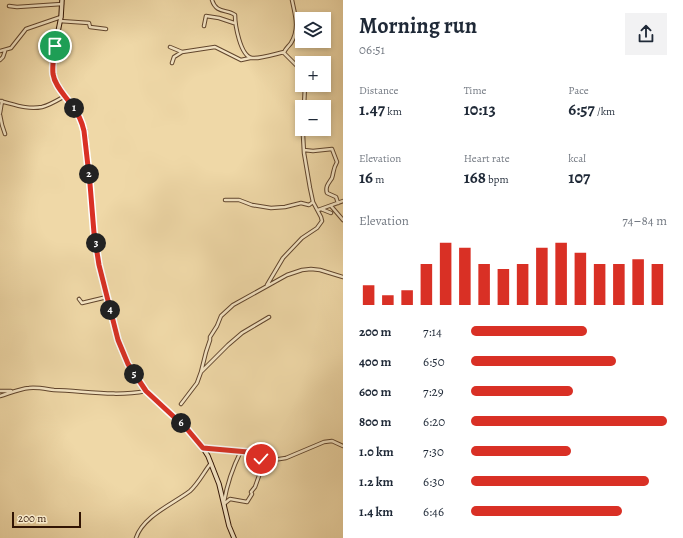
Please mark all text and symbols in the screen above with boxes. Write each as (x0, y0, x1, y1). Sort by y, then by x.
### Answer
text: Morning run (359, 11, 477, 41)
map controls (295, 12, 331, 136)
button: layers (295, 12, 331, 48)
button: share (625, 13, 667, 55)
pin (38, 29, 72, 63)
icon: arrive (44, 35, 66, 57)
text: 06:51 (359, 41, 385, 58)
button: + (295, 56, 331, 92)
text: Distance (359, 83, 398, 98)
text: Time (464, 83, 487, 98)
text: Pace (568, 83, 589, 98)
pin: 1 (64, 98, 84, 118)
text: 1.47 (359, 98, 385, 121)
text: 10:13 (464, 98, 496, 121)
text: 6:57 (568, 98, 595, 121)
text: 1 (72, 100, 76, 115)
button: − (295, 100, 331, 136)
text: km (385, 104, 402, 119)
text: /km (595, 104, 615, 119)
text: Elevation (359, 151, 401, 166)
text: Heart rate (464, 151, 510, 166)
text: kcal (568, 151, 586, 166)
pin: 2 (79, 164, 99, 184)
text: 2 (86, 166, 92, 181)
text: 16 (359, 166, 373, 189)
text: 168 (464, 166, 486, 189)
text: 107 (568, 166, 590, 189)
text: m (373, 172, 384, 187)
text: bpm (486, 172, 509, 187)
text: Elevation (359, 212, 409, 229)
text: 74–84 m (622, 212, 667, 229)
pin: 3 (86, 233, 106, 253)
text: 3 (94, 235, 98, 250)
pin: 4 (100, 300, 120, 320)
text: 4 (107, 302, 113, 317)
text: 200 m (359, 323, 392, 340)
text: 7:14 (423, 323, 442, 340)
text: 400 m (359, 353, 391, 370)
text: 6:50 (423, 353, 445, 370)
pin: 5 (124, 364, 144, 384)
text: 5 (132, 366, 136, 381)
text: 600 m (359, 383, 391, 400)
text: 7:29 (423, 383, 444, 400)
pin: 6 (171, 413, 191, 433)
text: 800 m (359, 413, 391, 430)
text: 6:20 (423, 413, 445, 430)
text: 6 (178, 415, 184, 430)
pin (244, 442, 278, 476)
text: 1.0 km (359, 443, 394, 460)
text: 7:30 (423, 443, 444, 460)
icon: check (250, 448, 272, 470)
text: 1.2 km (359, 473, 393, 490)
text: 6:30 (423, 473, 444, 490)
text: 1.4 km (359, 503, 393, 520)
text: 6:46 (423, 503, 444, 520)
scale bar (12, 510, 81, 529)
text: 200 m (18, 511, 46, 526)

